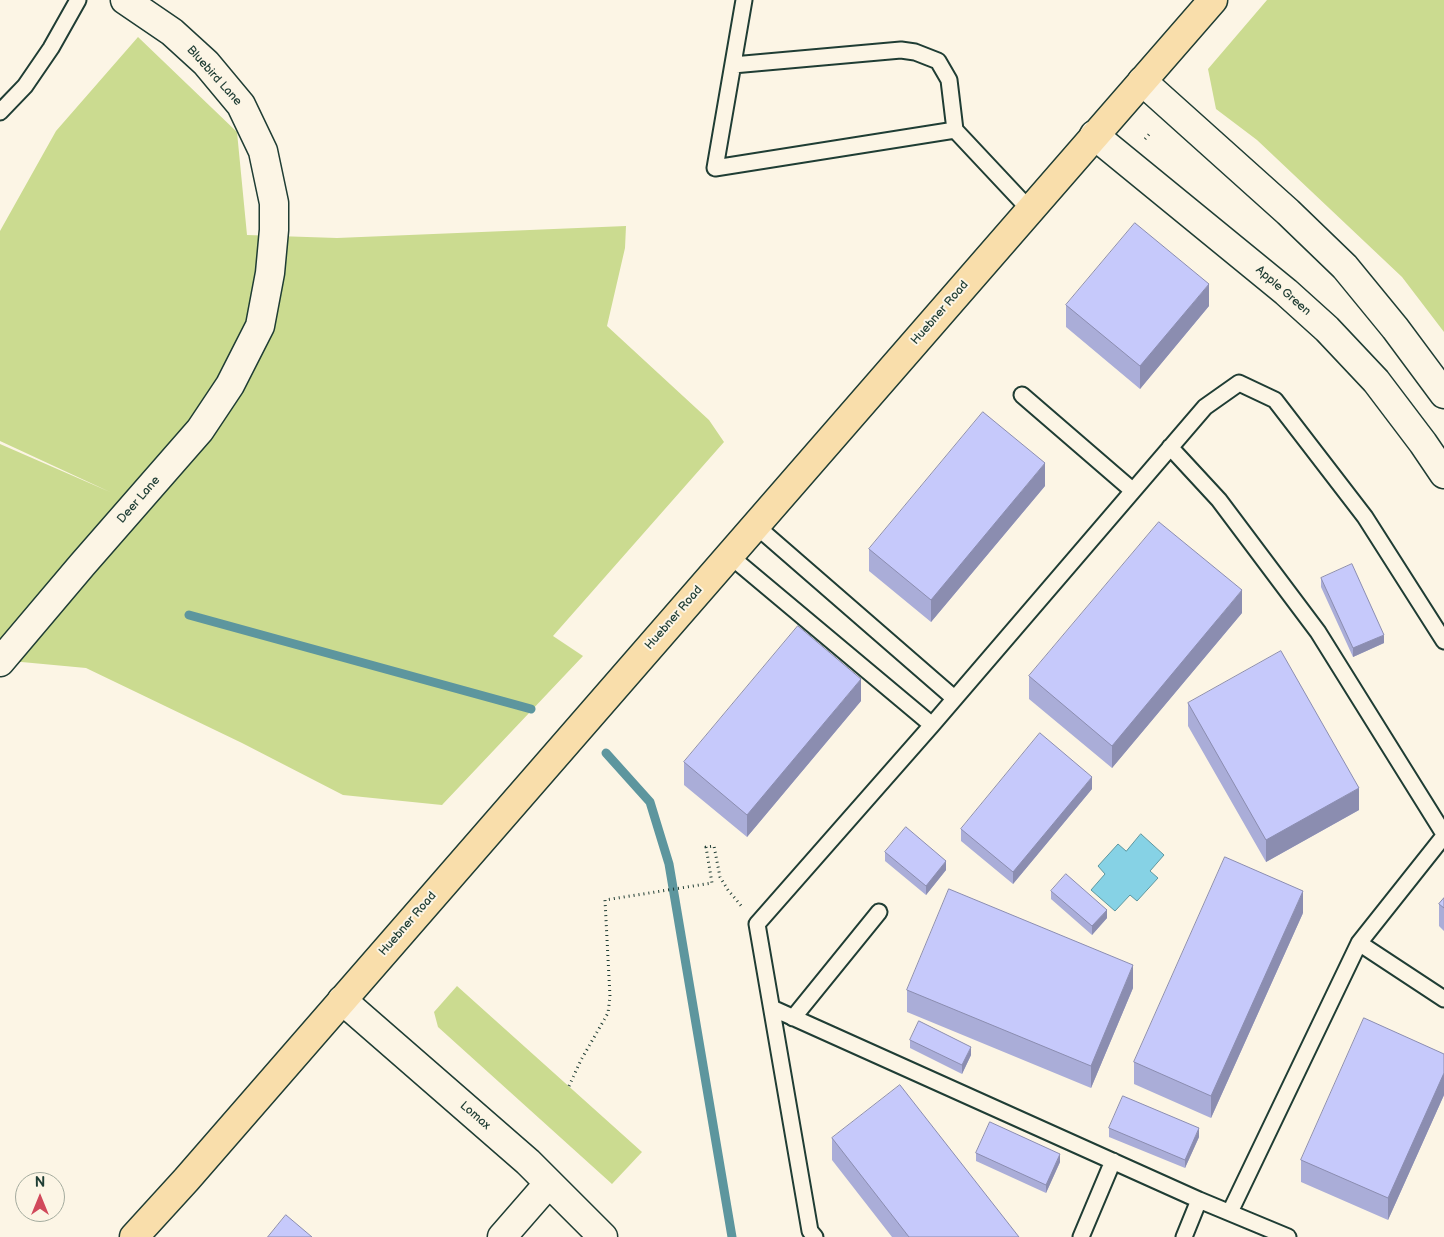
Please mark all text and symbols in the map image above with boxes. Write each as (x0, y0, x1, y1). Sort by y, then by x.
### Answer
street label: Bluebird Lane (183, 43, 245, 109)
street label: Apple Green (1253, 263, 1313, 319)
street label: Huebner Road (908, 278, 972, 348)
street label: Deer Lane (115, 474, 163, 526)
street label: Huebner Road (642, 583, 706, 653)
street label: Huebner Road (376, 889, 440, 959)
street label: Lomax (457, 1099, 493, 1133)
north arrow (15, 1172, 65, 1222)
text: N (35, 1174, 45, 1191)

